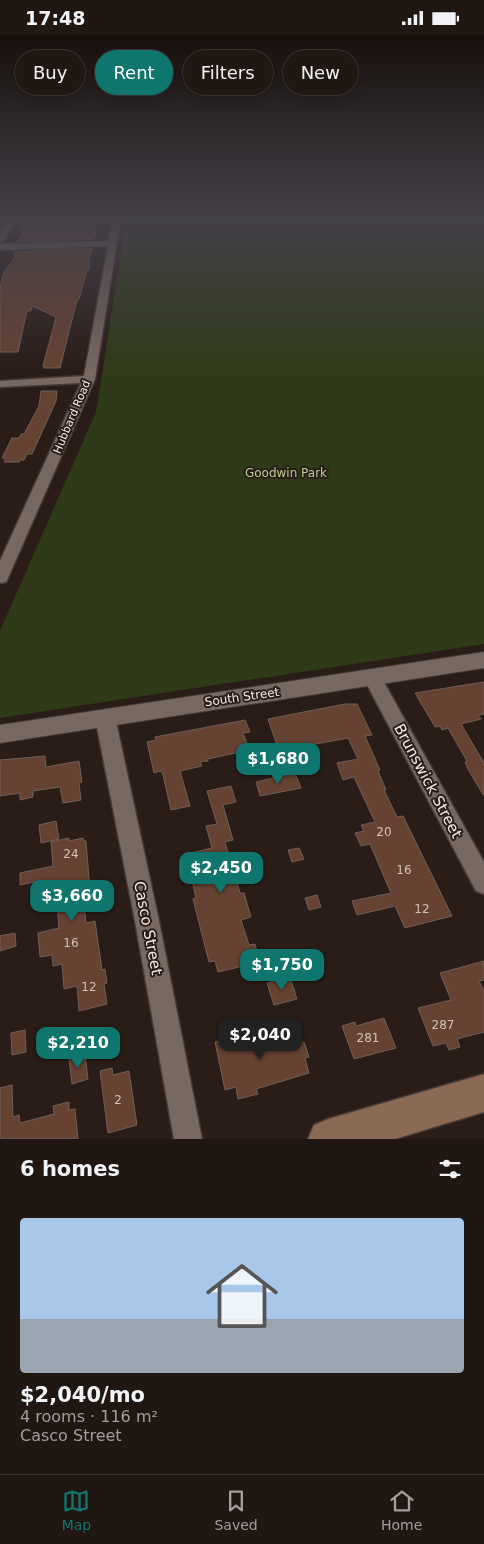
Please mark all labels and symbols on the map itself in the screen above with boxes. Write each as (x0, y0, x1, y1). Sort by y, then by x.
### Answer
street label: Hubbard Road (51, 378, 93, 456)
park label: Goodwin Park (245, 466, 327, 480)
street label: South Street (204, 685, 280, 709)
street label: Brunswick Street (390, 721, 466, 841)
pin: $1,680 (237, 743, 319, 785)
house number: 20 (376, 825, 392, 839)
house number: 24 (63, 847, 79, 861)
pin: $2,450 (180, 851, 262, 894)
house number: 16 (396, 863, 412, 877)
pin: $3,660 (31, 879, 113, 922)
street label: Casco Street (130, 880, 166, 977)
house number: 12 (414, 902, 430, 916)
house number: 16 (63, 936, 79, 950)
pin: $1,750 (241, 949, 323, 991)
house number: 12 (81, 980, 97, 994)
house number: 287 (432, 1018, 454, 1032)
pin: $2,040 (219, 1019, 301, 1061)
pin: $2,210 (37, 1027, 119, 1069)
house number: 281 (357, 1031, 379, 1045)
house number: 2 (114, 1093, 122, 1107)

